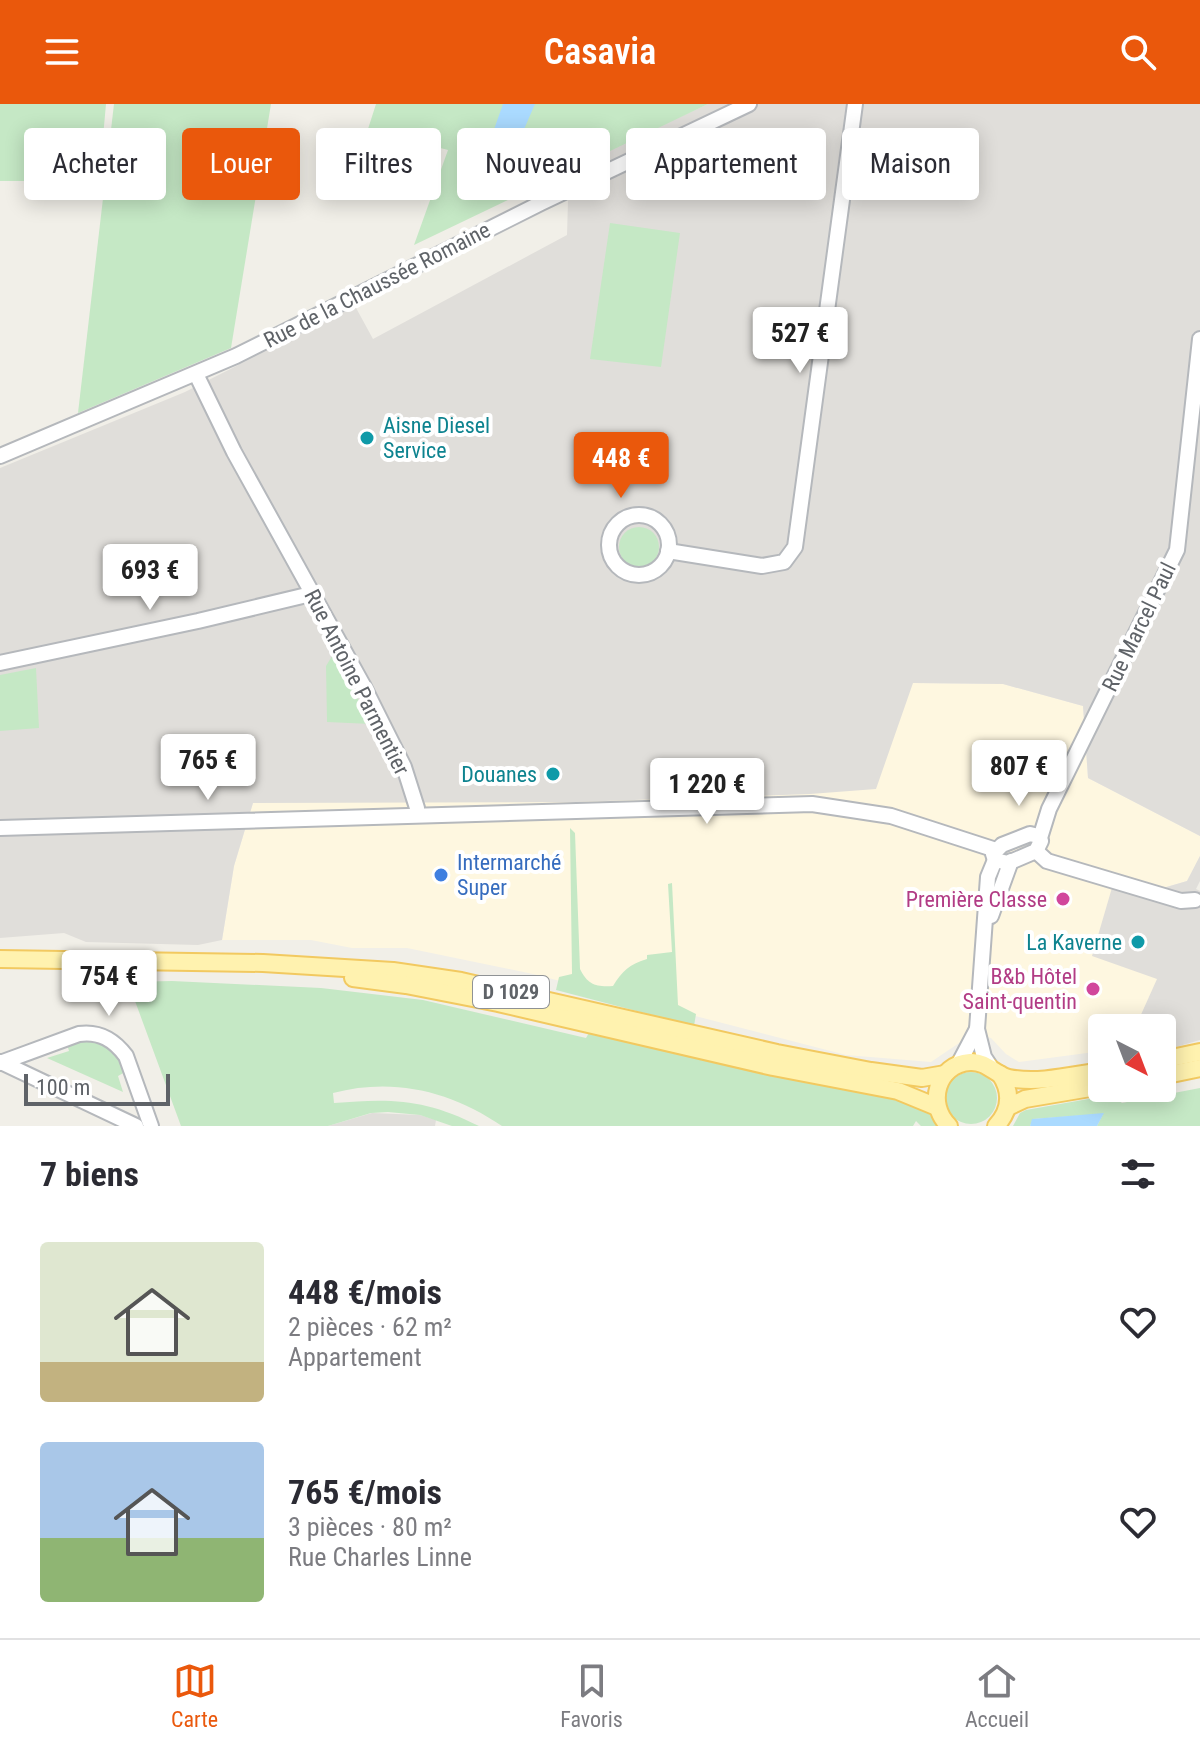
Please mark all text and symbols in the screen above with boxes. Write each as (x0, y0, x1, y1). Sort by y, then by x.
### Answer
icon: menu (40, 30, 84, 74)
icon: search (1116, 30, 1160, 74)
text: Casavia (544, 31, 656, 73)
chip: Acheter (24, 128, 166, 200)
chip: Louer (182, 128, 300, 200)
chip: Filtres (316, 128, 441, 200)
chip: Nouveau (457, 128, 610, 200)
chip: Appartement (626, 128, 826, 200)
chip: Maison (842, 128, 979, 200)
street label: Rue de la Chaussée Romaine (260, 217, 494, 353)
pin: 527 € (744, 307, 856, 375)
text: 527 € (771, 318, 829, 348)
place label: Aisne Diesel Service (383, 413, 490, 463)
marker: Aisne Diesel Service (358, 429, 376, 447)
pin: 448 € (565, 432, 677, 500)
text: 448 € (592, 443, 650, 473)
pin: 693 € (94, 544, 206, 612)
text: 693 € (121, 555, 179, 585)
street label: Rue Marcel Paul (1097, 559, 1181, 695)
street label: Rue Antoine Parmentier (299, 585, 415, 779)
pin: 765 € (152, 734, 264, 802)
pin: 807 € (963, 740, 1075, 808)
text: 765 € (179, 745, 237, 775)
text: 807 € (990, 751, 1048, 781)
pin: 1 220 € (633, 758, 781, 826)
place label: Douanes (461, 762, 537, 787)
marker: Douanes (544, 765, 562, 783)
text: 1 220 € (668, 769, 746, 799)
place label: Intermarché Super (457, 850, 561, 900)
marker: Intermarché Super (432, 866, 450, 884)
place label: Première Classe (906, 887, 1047, 912)
marker: Première Classe (1054, 890, 1072, 908)
place label: La Kaverne (1026, 930, 1122, 955)
marker: La Kaverne (1129, 933, 1147, 951)
pin: 754 € (53, 950, 165, 1018)
text: 754 € (80, 961, 138, 991)
place label: B&b Hôtel Saint-quentin (963, 964, 1077, 1014)
road number: D 1029 (473, 976, 549, 1008)
marker: B&b Hôtel Saint-quentin (1084, 980, 1102, 998)
north arrow (1088, 1014, 1176, 1102)
map controls (1088, 1014, 1176, 1102)
scale bar (24, 1070, 170, 1106)
text: 100 m (36, 1075, 90, 1100)
icon: filters (1116, 1152, 1160, 1196)
text: 7 biens (40, 1154, 139, 1194)
text: 448 €/mois (288, 1272, 442, 1312)
icon: home (104, 1274, 200, 1370)
icon: heart (1116, 1300, 1160, 1344)
text: 2 pièces · 62 m² (288, 1312, 452, 1342)
text: Appartement (288, 1342, 422, 1372)
text: 765 €/mois (288, 1472, 442, 1512)
icon: home (104, 1474, 200, 1570)
icon: heart (1116, 1500, 1160, 1544)
text: 3 pièces · 80 m² (288, 1512, 452, 1542)
text: Rue Charles Linne (288, 1542, 472, 1572)
tab: Carte (171, 1659, 218, 1732)
tab: Favoris (560, 1659, 623, 1732)
tab: Accueil (965, 1659, 1029, 1732)

